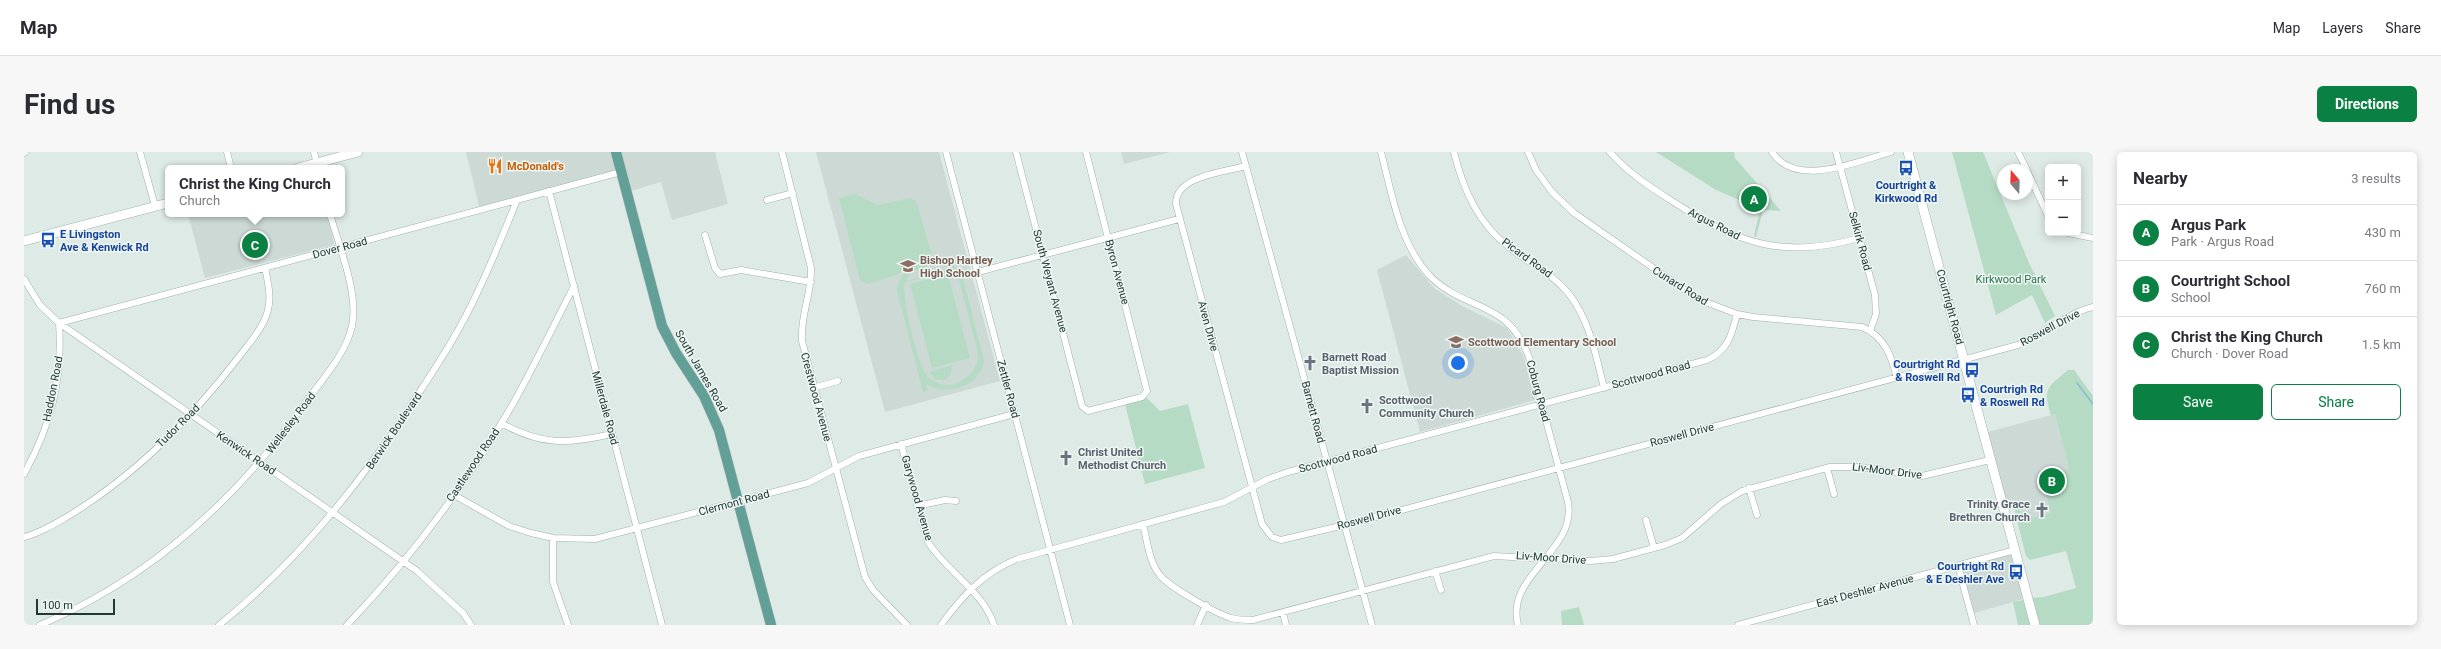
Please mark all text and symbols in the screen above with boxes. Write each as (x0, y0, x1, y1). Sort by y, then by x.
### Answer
text: Map (20, 16, 58, 39)
text: Map (2273, 20, 2300, 36)
text: Layers (2322, 20, 2363, 36)
text: Share (2385, 20, 2421, 36)
button: Directions (2317, 86, 2417, 122)
text: Find us (24, 88, 115, 121)
restaurant icon: McDonald's (486, 157, 504, 175)
bus stop icon: Courtright & Kirkwood Rd (1897, 159, 1915, 177)
place label: McDonald's (507, 160, 564, 173)
north arrow (1997, 164, 2033, 200)
map controls (2045, 164, 2081, 236)
button: + (2045, 164, 2081, 200)
popup (165, 165, 345, 217)
text: Nearby (2133, 168, 2188, 188)
text: 3 results (2351, 171, 2401, 186)
text: Christ the King Church (179, 175, 331, 193)
place label: Courtright & Kirkwood Rd (1875, 179, 1937, 205)
pin: A (1741, 184, 1767, 214)
text: Church (179, 193, 220, 208)
button: − (2045, 200, 2081, 236)
street label: Argus Road (1686, 205, 1742, 243)
street label: Selkirk Road (1846, 210, 1874, 272)
text: Argus Park (2171, 216, 2246, 234)
text: A (2142, 225, 2150, 240)
text: 430 m (2364, 225, 2401, 240)
place label: E Livingston Ave & Kenwick Rd (60, 228, 149, 254)
street label: South Weyant Avenue (1030, 228, 1070, 334)
pin: C (242, 230, 268, 260)
bus stop icon: E Livingston Ave & Kenwick Rd (39, 231, 57, 249)
street label: Dover Road (311, 234, 369, 262)
text: Park · Argus Road (2171, 234, 2274, 249)
street label: Picard Road (1499, 235, 1555, 281)
street label: Byron Avenue (1102, 238, 1132, 306)
place label: Bishop Hartley High School (920, 254, 993, 280)
school or university icon: Bishop Hartley High School (899, 257, 917, 275)
street label: Cunard Road (1650, 264, 1710, 308)
street label: Courtright Road (1934, 268, 1966, 346)
text: Courtright School (2171, 272, 2290, 290)
park label: Kirkwood Park (1976, 273, 2047, 286)
text: B (2142, 281, 2150, 296)
text: 760 m (2364, 281, 2401, 296)
text: School (2171, 290, 2211, 305)
street label: Aven Drive (1195, 299, 1221, 353)
street label: Roswell Drive (2018, 307, 2082, 349)
street label: South James Road (672, 328, 730, 414)
text: Christ the King Church (2171, 328, 2323, 346)
school or university icon: Scottwood Elementary School (1447, 333, 1465, 351)
place label: Scottwood Elementary School (1468, 336, 1616, 349)
text: C (2142, 337, 2150, 352)
text: 1.5 km (2362, 337, 2401, 352)
text: Church · Dover Road (2171, 346, 2288, 361)
street label: Crestwood Avenue (798, 351, 834, 443)
place label: Barnett Road Baptist Mission (1322, 351, 1399, 377)
your location (1448, 353, 1468, 373)
church icon: Barnett Road Baptist Mission (1301, 354, 1319, 372)
street label: Haddon Road (40, 355, 66, 423)
street label: Zettler Road (994, 358, 1022, 420)
street label: Scottwood Road (1610, 358, 1692, 392)
place label: Courtright Rd & Roswell Rd (1893, 358, 1960, 384)
street label: Coburg Road (1524, 359, 1552, 423)
bus stop icon: Courtright Rd & Roswell Rd (1963, 361, 1981, 379)
street label: Millerdale Road (589, 370, 621, 446)
street label: Barnett Road (1298, 380, 1328, 444)
place label: Courtrigh Rd & Roswell Rd (1980, 383, 2045, 409)
button: Save (2133, 384, 2263, 420)
button: Share (2271, 384, 2401, 420)
bus stop icon: Courtrigh Rd & Roswell Rd (1959, 386, 1977, 404)
street label: Wellesley Road (264, 390, 318, 456)
street label: Berwick Boulevard (363, 390, 425, 472)
place label: Scottwood Community Church (1379, 394, 1474, 420)
church icon: Scottwood Community Church (1358, 397, 1376, 415)
street label: Tudor Road (153, 401, 203, 451)
street label: Roswell Drive (1649, 420, 1716, 450)
street label: Castlewood Road (444, 426, 502, 504)
street label: Kenwick Road (214, 428, 278, 478)
street label: Scottwood Road (1297, 442, 1379, 476)
place label: Christ United Methodist Church (1078, 446, 1166, 472)
church icon: Christ United Methodist Church (1057, 449, 1075, 467)
street label: Garywood Avenue (899, 454, 935, 542)
street label: Liv-Moor Drive (1851, 460, 1923, 482)
pin: B (2039, 466, 2065, 496)
street label: Clermont Road (697, 487, 771, 519)
place label: Trinity Grace Brethren Church (1949, 498, 2030, 524)
church icon: Trinity Grace Brethren Church (2033, 501, 2051, 519)
street label: Roswell Drive (1336, 503, 1403, 533)
street label: Liv-Moor Drive (1515, 549, 1587, 567)
place label: Courtright Rd & E Deshler Ave (1926, 560, 2004, 586)
bus stop icon: Courtright Rd & E Deshler Ave (2007, 563, 2025, 581)
street label: East Deshler Avenue (1815, 572, 1915, 610)
scale bar (36, 597, 115, 616)
text: 100 m (42, 599, 73, 612)

